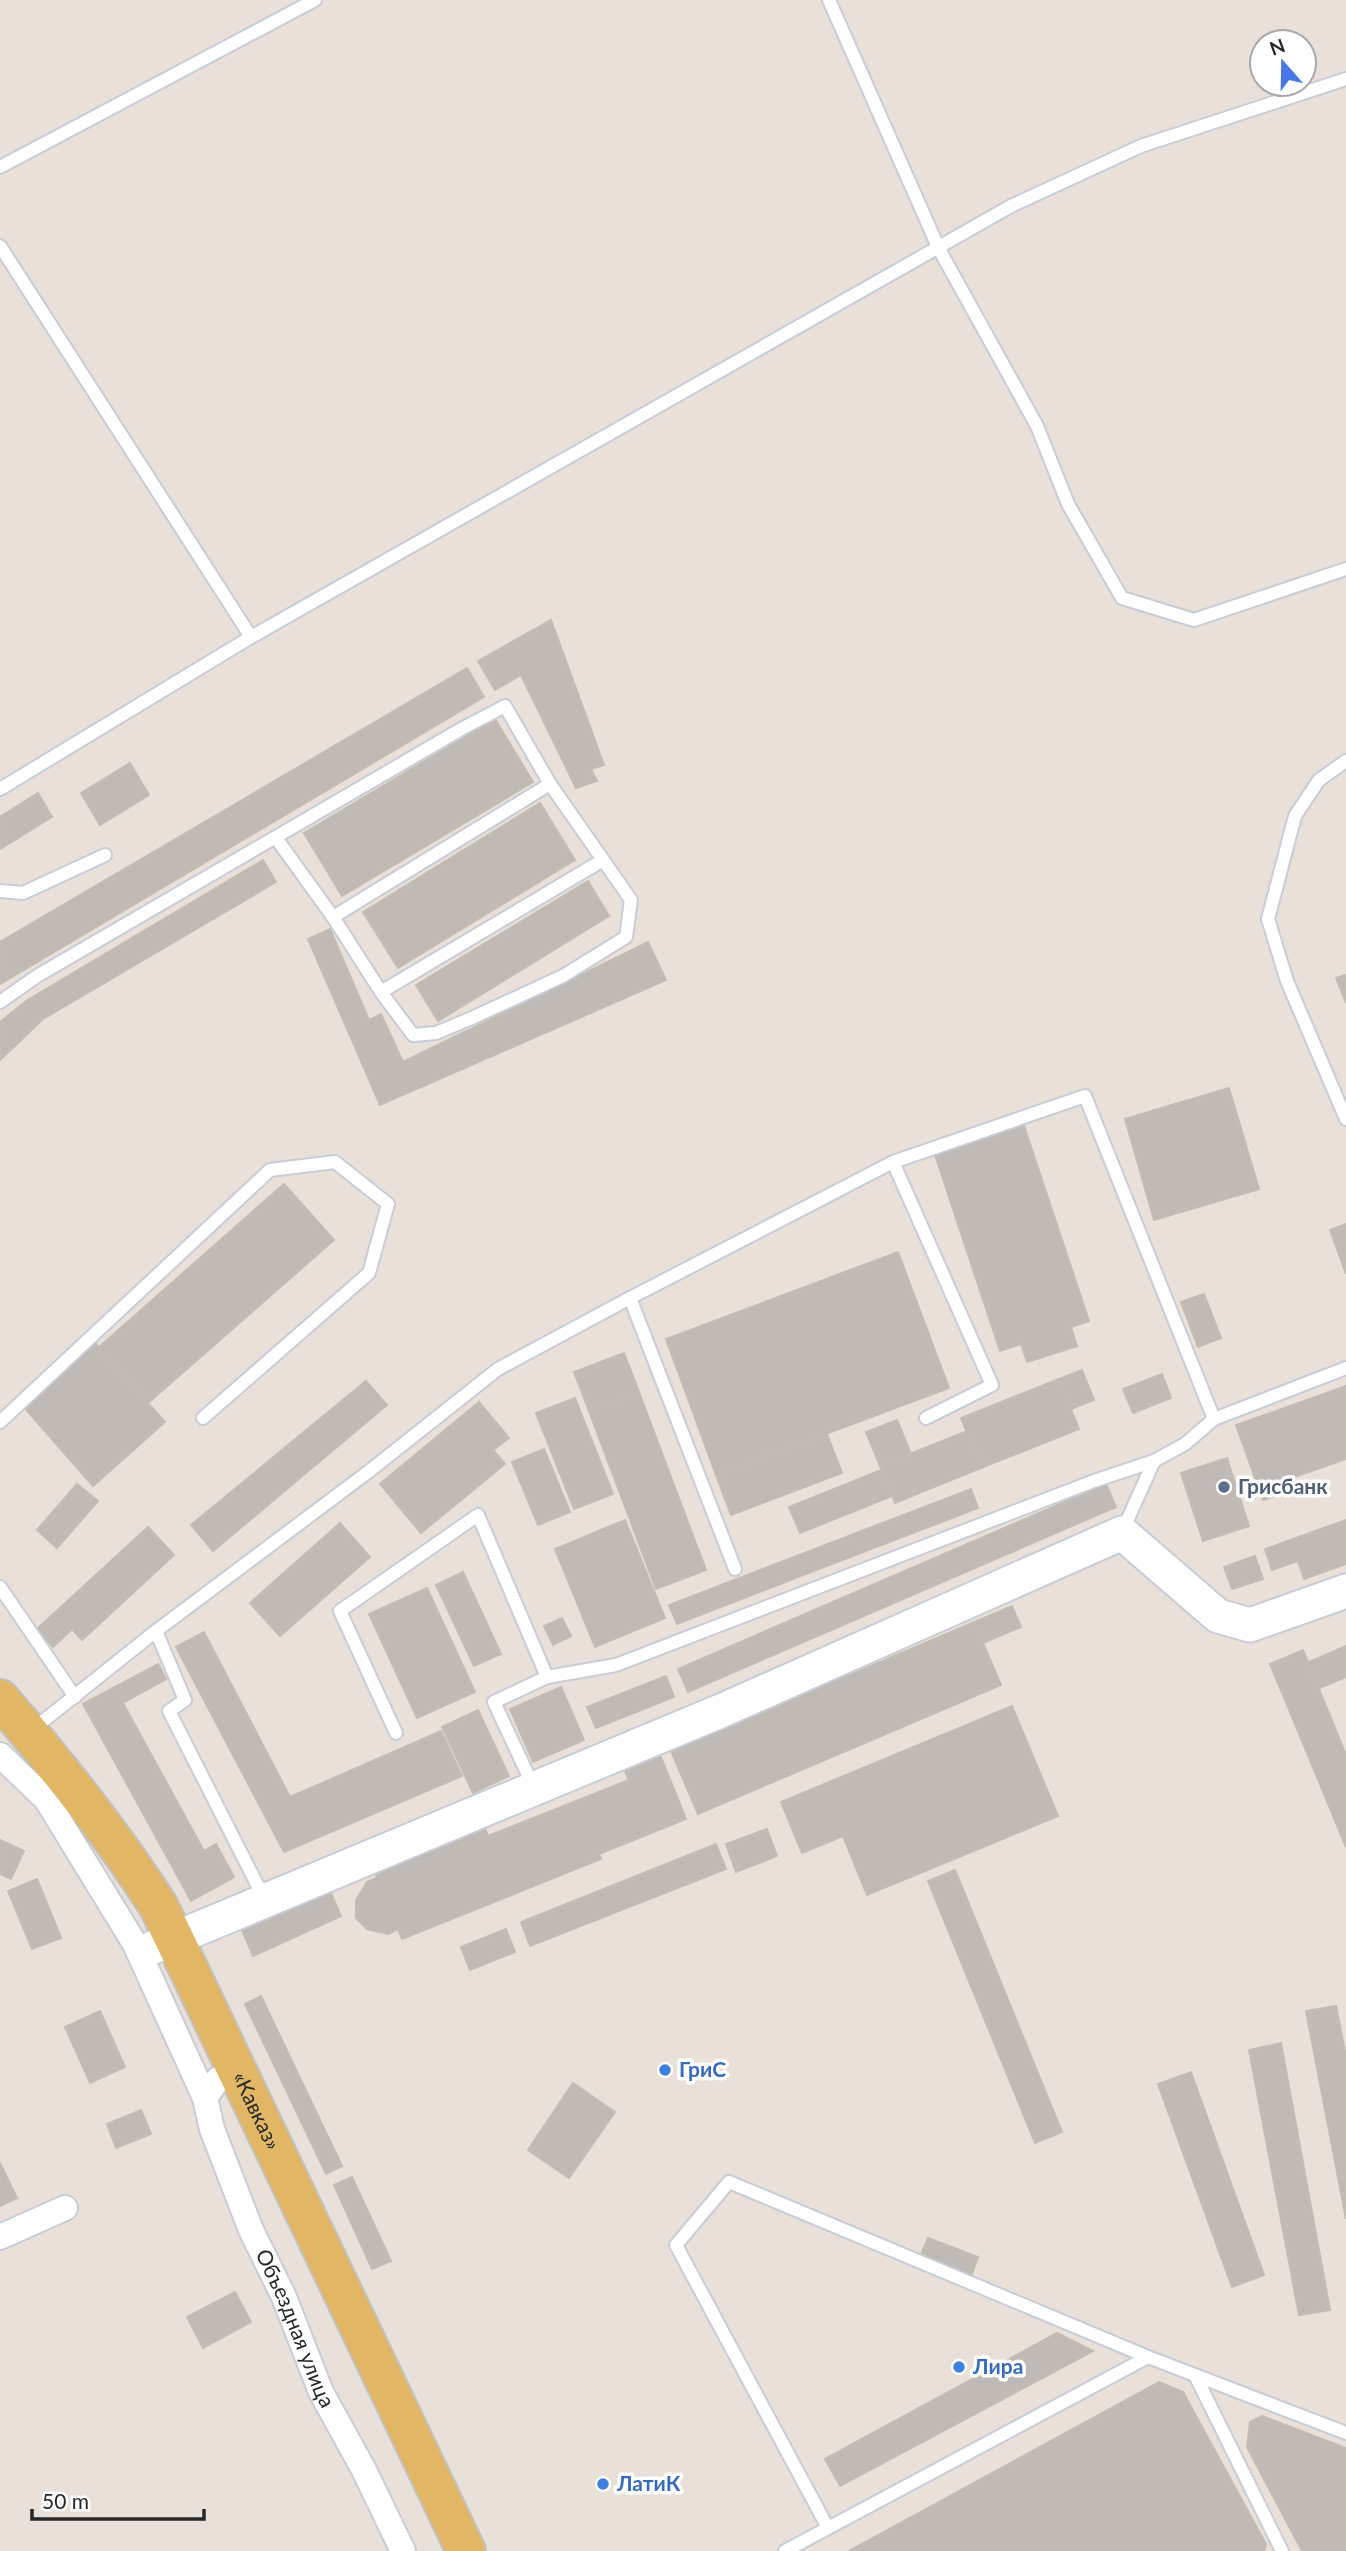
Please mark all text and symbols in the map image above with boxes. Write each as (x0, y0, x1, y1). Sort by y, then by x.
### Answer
north arrow (1248, 28, 1318, 98)
text: N (1266, 33, 1288, 60)
place label: Грисбанк (1238, 1473, 1328, 1498)
marker: Грисбанк (1216, 1479, 1232, 1495)
place label: ГриС (679, 2056, 726, 2081)
marker: ГриС (657, 2062, 673, 2078)
street label: «Кавказ» (228, 2067, 287, 2153)
street label: Объездная улица (251, 2245, 341, 2411)
place label: Лира (972, 2353, 1023, 2378)
marker: Лира (951, 2359, 967, 2375)
place label: ЛатиК (616, 2470, 681, 2495)
marker: ЛатиК (595, 2476, 611, 2492)
scale bar (32, 2478, 203, 2522)
text: 50 m (42, 2488, 89, 2513)

